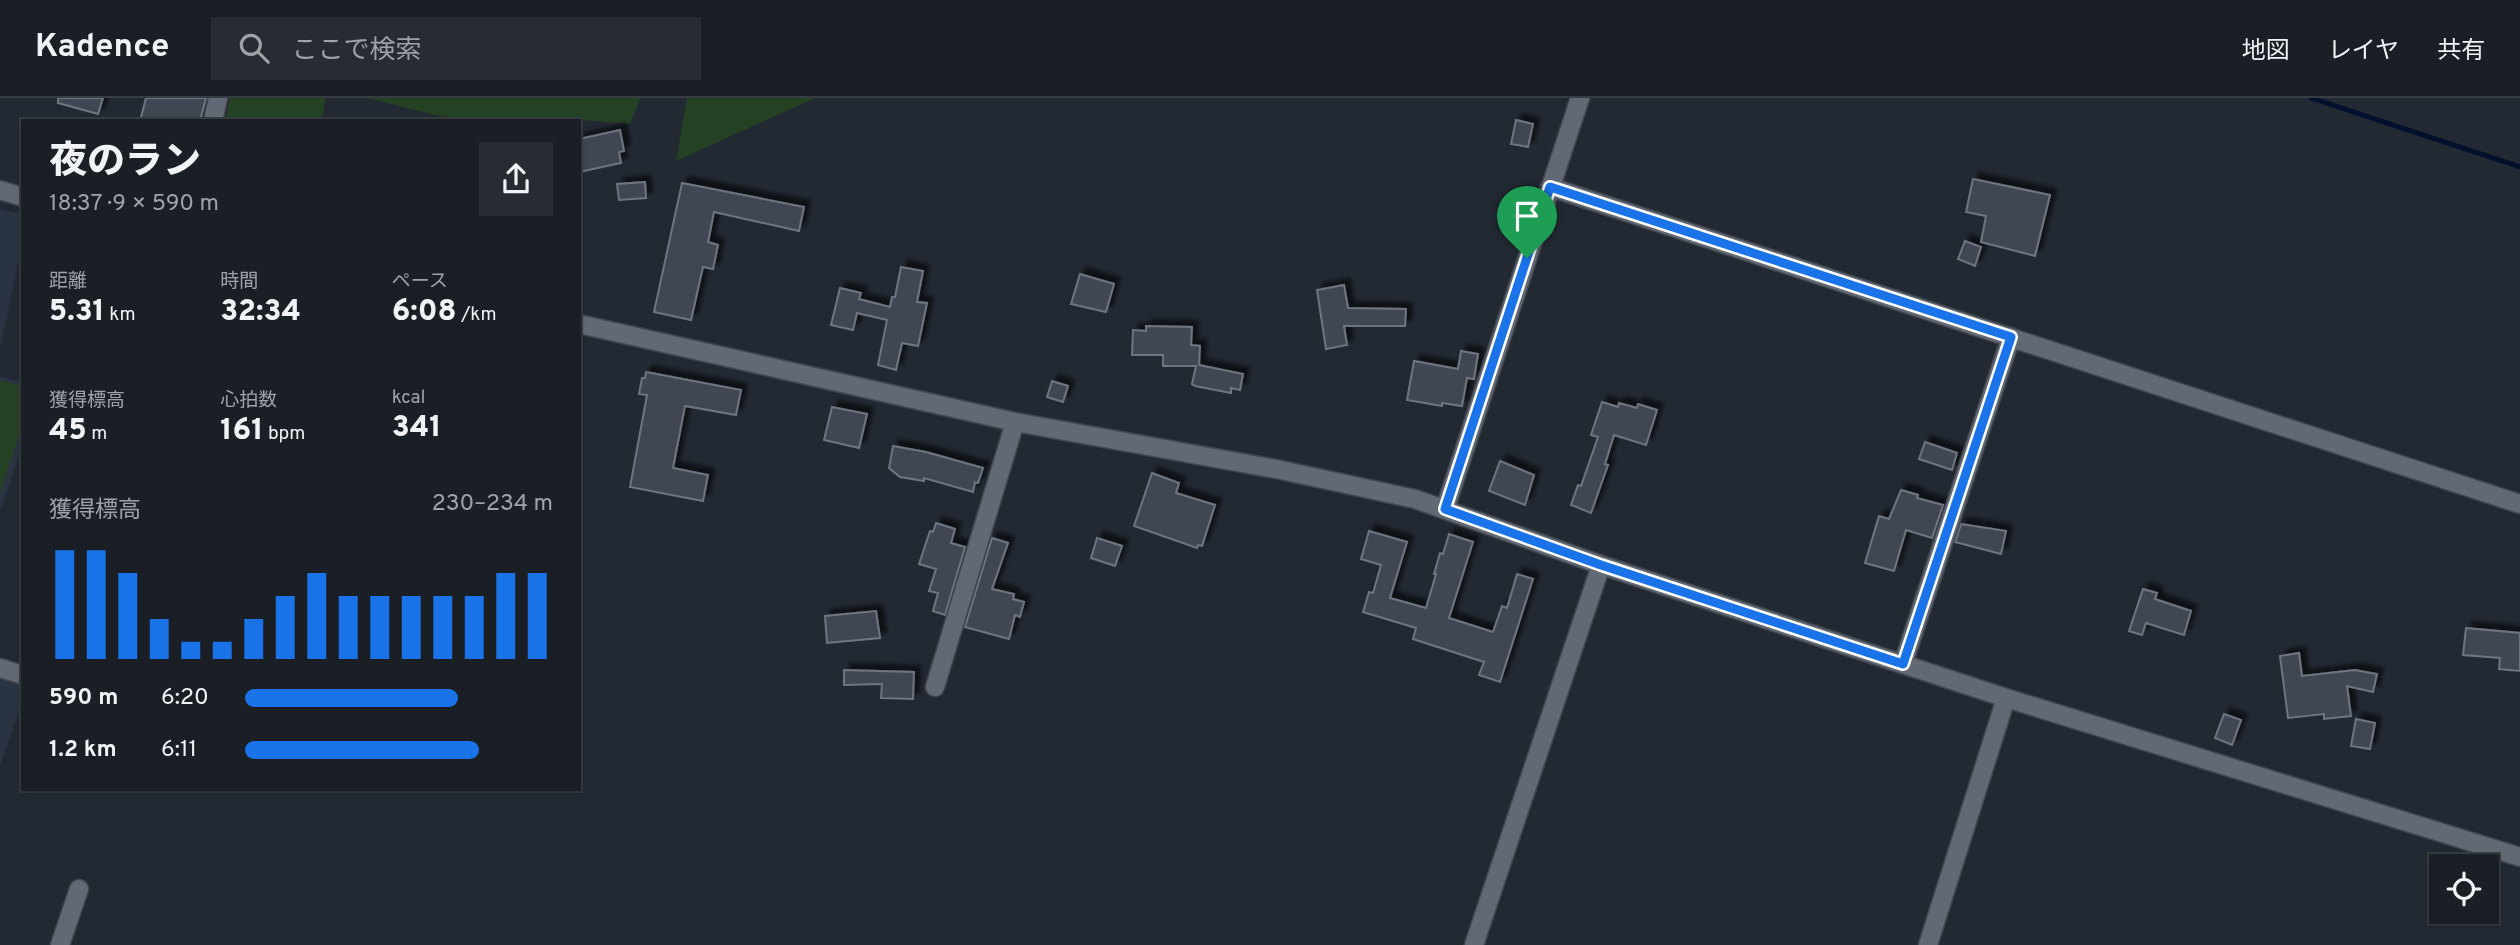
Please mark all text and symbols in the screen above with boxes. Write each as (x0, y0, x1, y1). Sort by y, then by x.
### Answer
search box (211, 17, 701, 80)
text: Kadence (35, 27, 169, 69)
icon: search (235, 29, 273, 67)
text: ここで検索 (291, 35, 421, 68)
text: 地図 (2242, 37, 2290, 67)
text: レイヤ (2328, 37, 2399, 67)
text: 共有 (2437, 37, 2485, 67)
text: 夜のラン (49, 139, 201, 188)
button: share (479, 142, 553, 216)
pin (1497, 186, 1557, 258)
text: 18:37 · 9 × 590 m (49, 190, 219, 219)
icon: arrive (1508, 197, 1546, 235)
text: 距離 (49, 270, 87, 294)
text: 時間 (220, 270, 258, 294)
text: ペース (392, 270, 448, 294)
text: 5.31 (49, 294, 105, 331)
text: 32:34 (220, 294, 301, 331)
text: 6:08 (392, 294, 457, 331)
text: km (105, 303, 136, 327)
text: /km (457, 303, 497, 327)
text: kcal (392, 386, 425, 410)
text: 獲得標高 (49, 389, 125, 413)
text: 心拍数 (220, 389, 277, 413)
text: 341 (392, 410, 441, 447)
text: 45 (49, 413, 87, 450)
text: 161 (220, 413, 263, 450)
text: m (87, 422, 107, 446)
text: bpm (263, 422, 305, 446)
text: 230–234 m (432, 490, 553, 519)
text: 獲得標高 (49, 497, 141, 526)
text: 590 m (49, 684, 118, 713)
text: 6:20 (161, 684, 209, 713)
text: 1.2 km (49, 736, 117, 765)
text: 6:11 (161, 736, 197, 765)
map controls (2429, 854, 2499, 924)
button: locate (2429, 854, 2499, 924)

